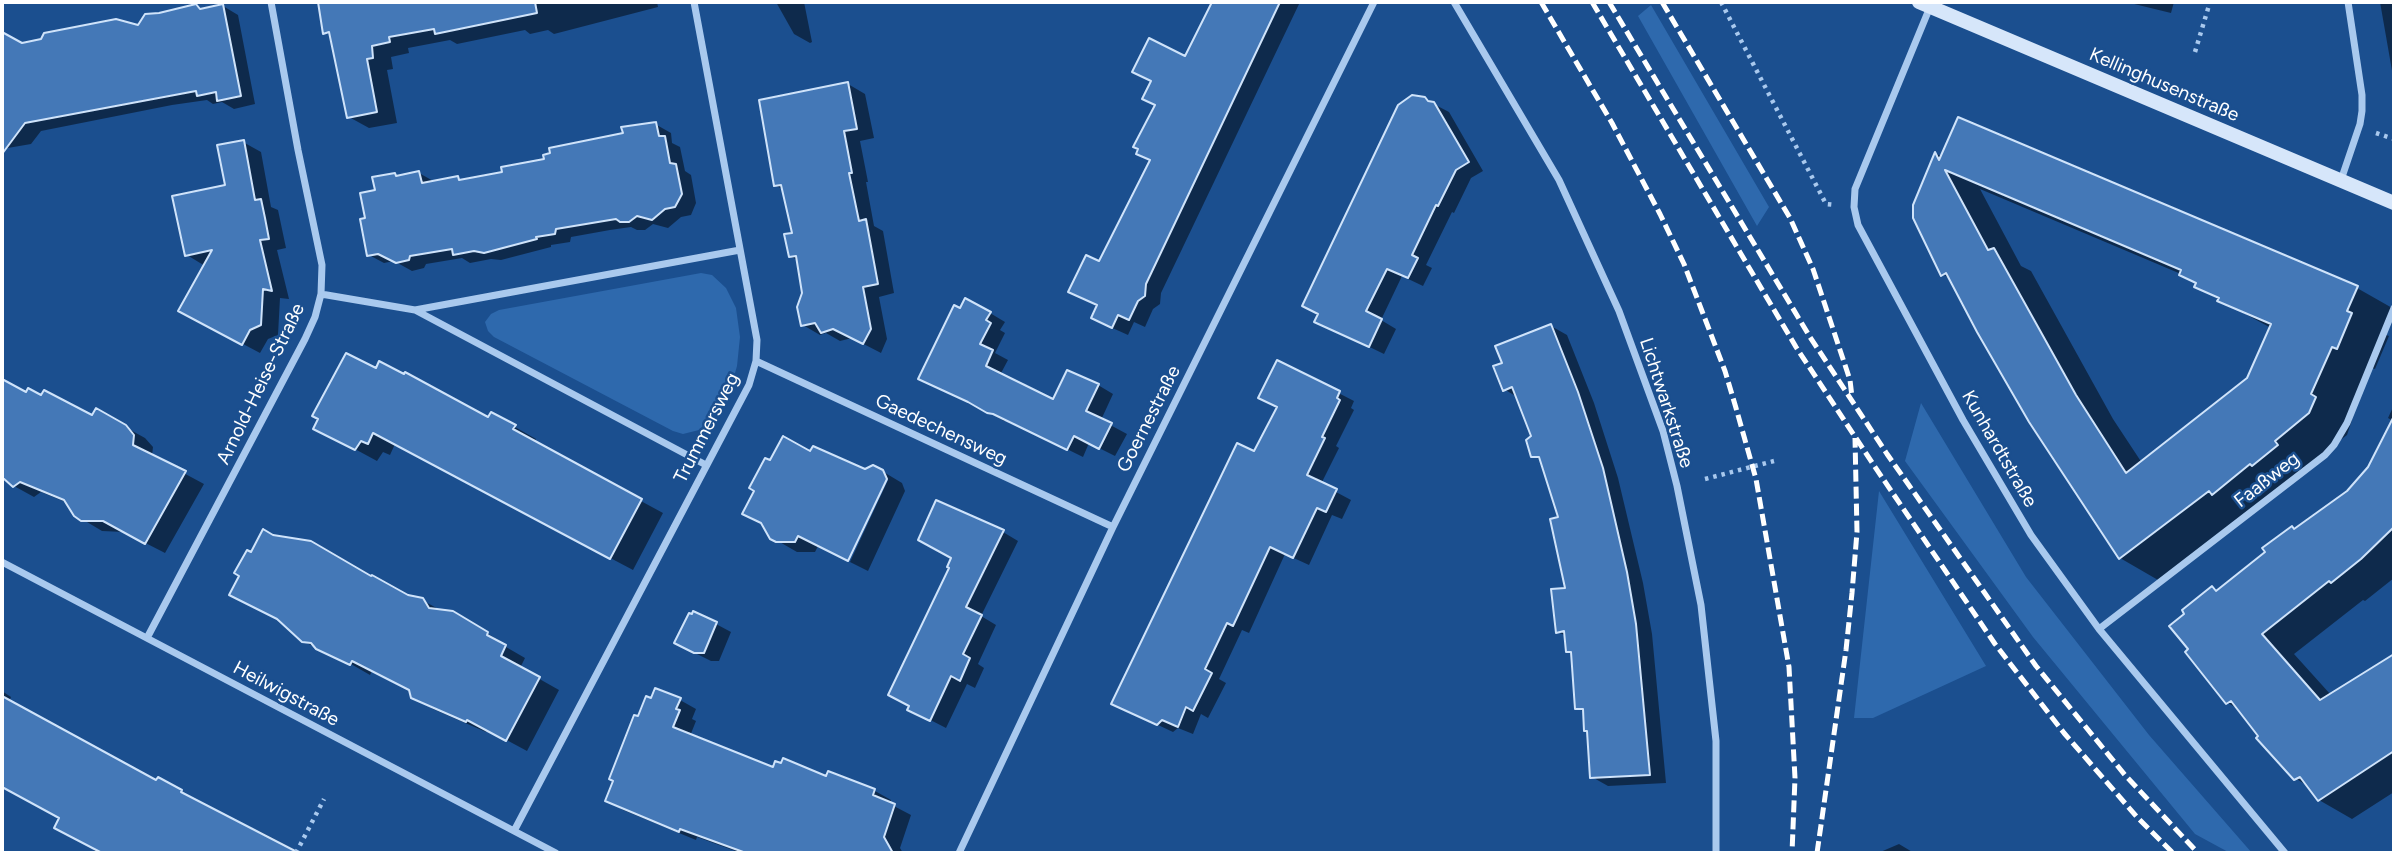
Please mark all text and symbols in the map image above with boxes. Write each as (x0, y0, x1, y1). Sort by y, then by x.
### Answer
street label: Kellinghusenstraße (2086, 43, 2242, 127)
street label: Arnold-Heise-Straße (212, 300, 310, 468)
street label: Lichtwarkstraße (1634, 335, 1698, 471)
street label: Goernestraße (1112, 362, 1186, 476)
street label: Trummersweg (669, 369, 745, 487)
street label: Kunhardtstraße (1956, 387, 2042, 511)
street label: Gaedechensweg (871, 389, 1011, 471)
street label: Faaßweg (2230, 447, 2304, 513)
street label: Heilwigstraße (229, 656, 343, 732)

